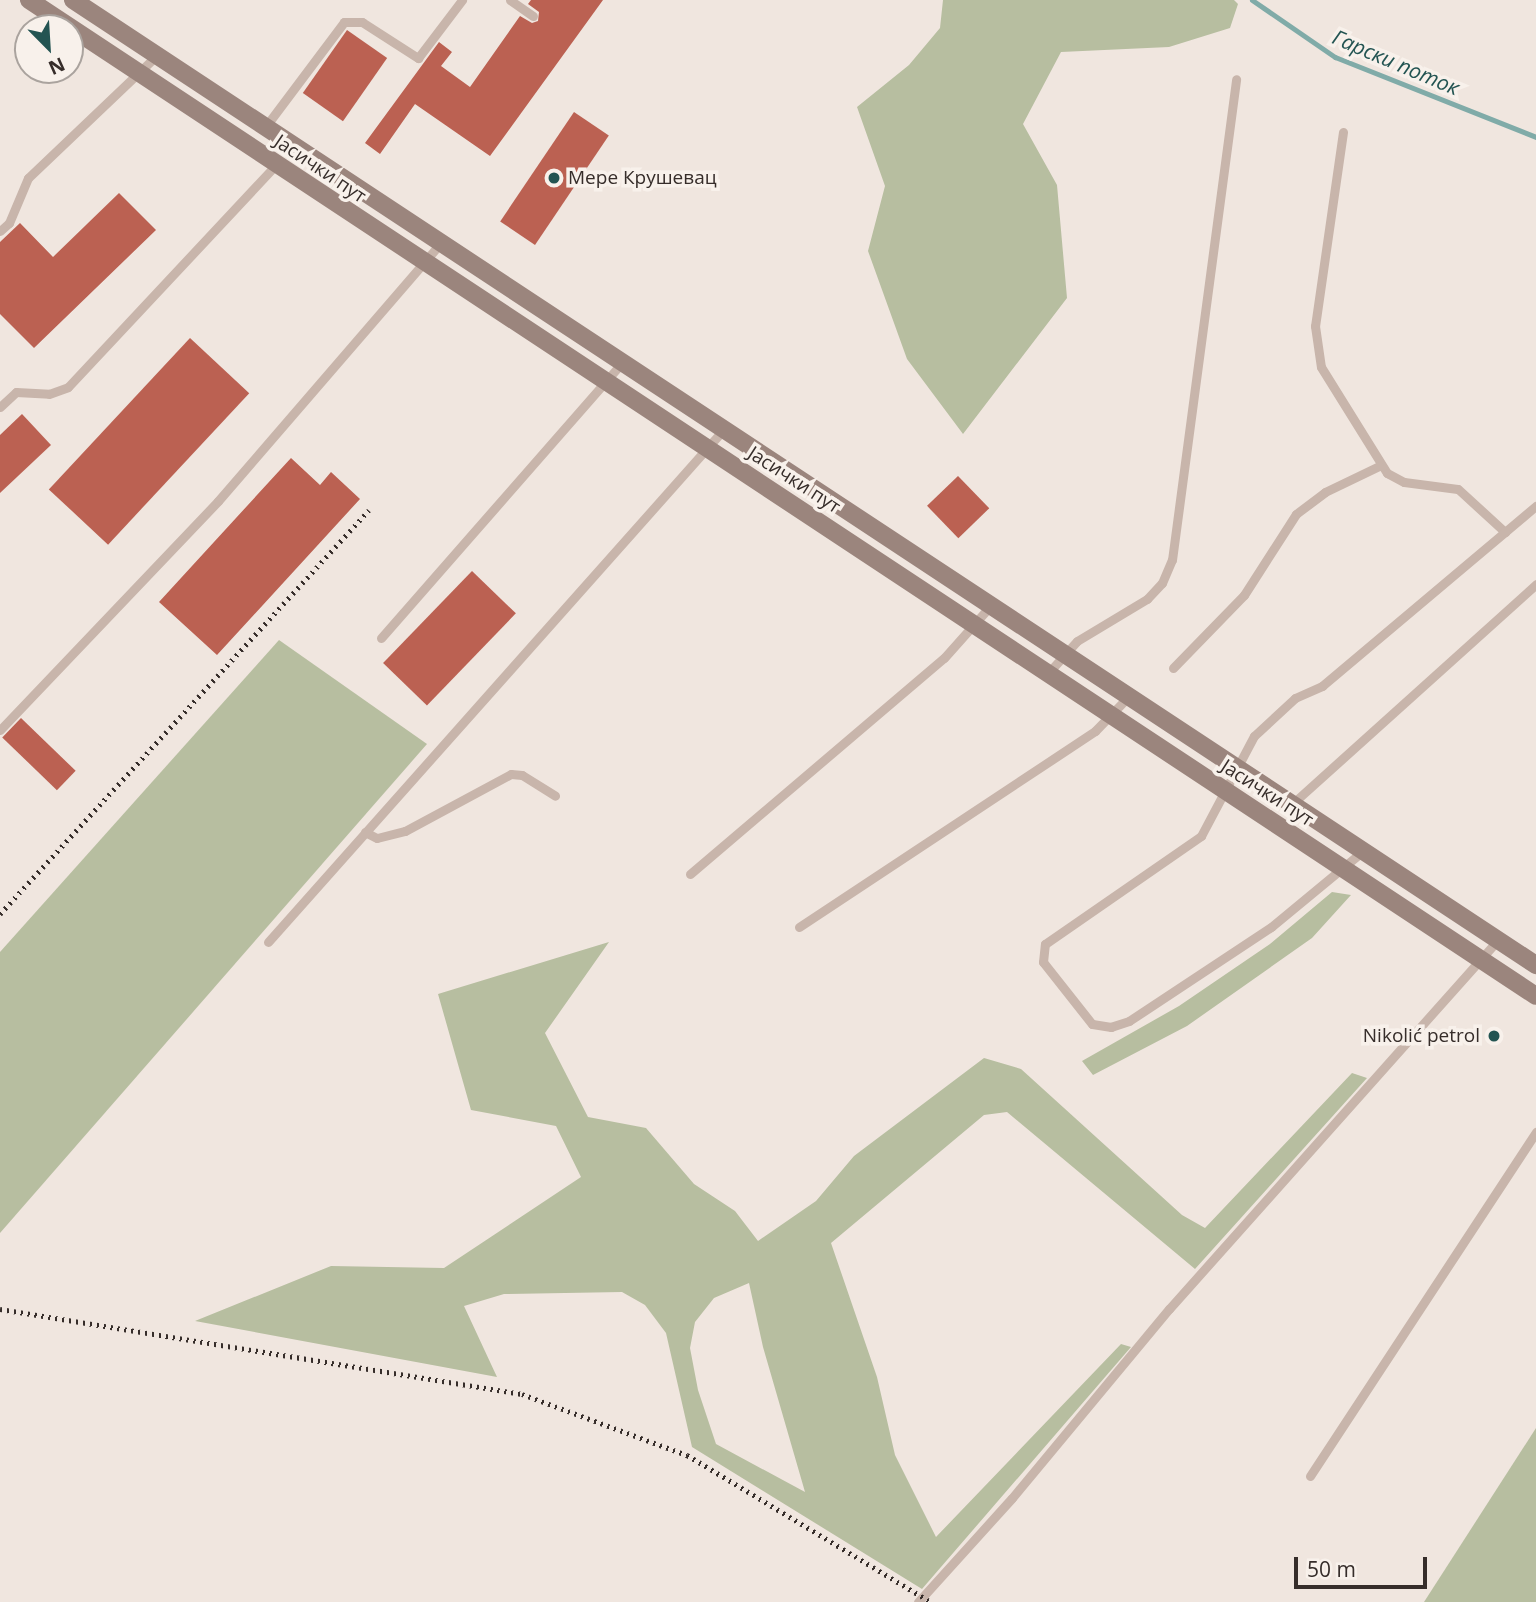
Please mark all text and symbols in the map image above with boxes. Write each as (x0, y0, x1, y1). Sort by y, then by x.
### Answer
north arrow (14, 14, 84, 84)
water label: Гарски поток (1329, 24, 1463, 100)
text: N (44, 51, 69, 81)
street label: Јасички пут (270, 130, 370, 208)
place label: Мере Крушевац (568, 167, 717, 189)
marker: Мере Крушевац (546, 170, 562, 186)
street label: Јасички пут (744, 442, 844, 518)
street label: Јасички пут (1217, 755, 1317, 831)
place label: Nikolić petrol (1363, 1025, 1480, 1047)
marker: Nikolić petrol (1486, 1028, 1502, 1044)
scale bar (1298, 1542, 1431, 1586)
text: 50 m (1307, 1555, 1356, 1583)

